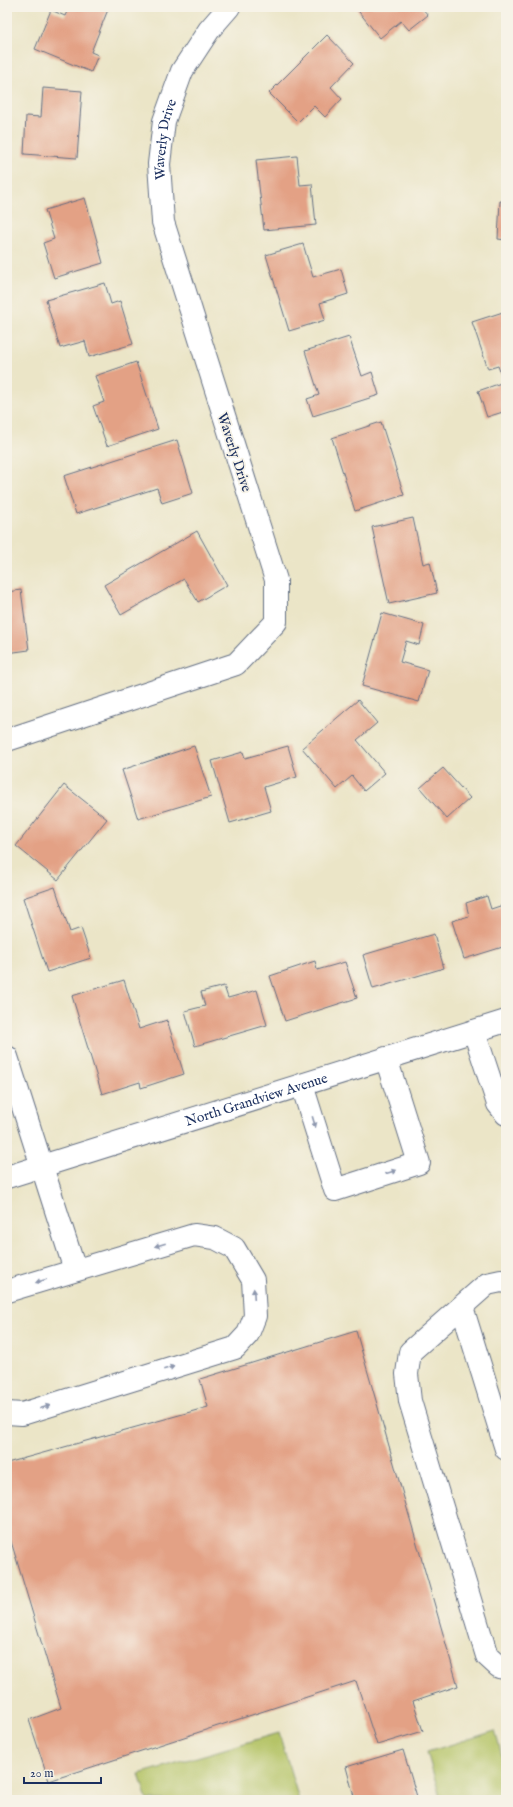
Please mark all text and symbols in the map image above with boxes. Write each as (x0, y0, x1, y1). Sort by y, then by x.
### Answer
street label: Waverly Drive (151, 96, 181, 181)
street label: Waverly Drive (213, 410, 255, 495)
street label: North Grandview Avenue (183, 1069, 330, 1131)
one-way arrow (311, 1116, 317, 1128)
one-way arrow (385, 1169, 397, 1175)
one-way arrow (153, 1242, 165, 1248)
one-way arrow (34, 1278, 46, 1284)
one-way arrow (251, 1287, 257, 1300)
one-way arrow (163, 1365, 175, 1371)
one-way arrow (39, 1404, 51, 1410)
scale bar (24, 1759, 101, 1785)
text: 20 m (30, 1766, 53, 1781)

